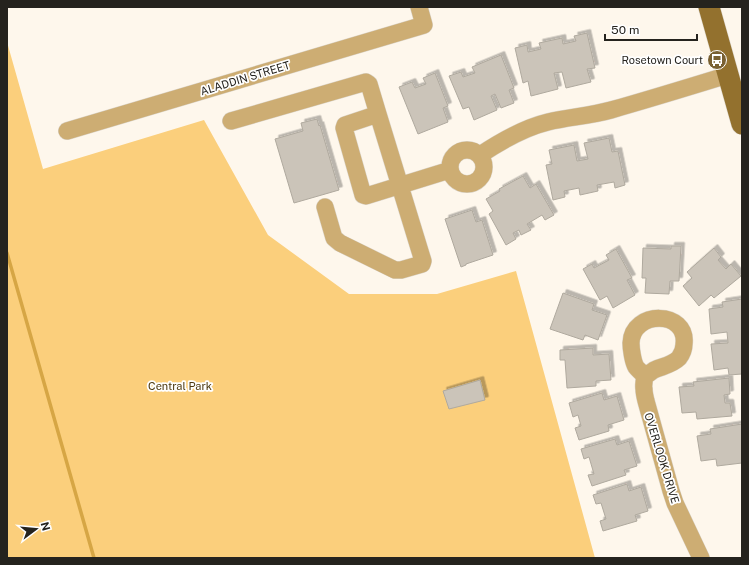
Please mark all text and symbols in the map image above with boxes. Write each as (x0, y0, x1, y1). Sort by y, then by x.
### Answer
scale bar (605, 16, 697, 42)
text: 50 m (611, 23, 639, 37)
bus stop icon: Rosetown Court (706, 49, 728, 71)
place label: Rosetown Court (622, 54, 703, 66)
street label: ALADDIN STREET (199, 59, 292, 97)
park label: Central Park (148, 380, 212, 392)
street label: OVERLOOK DRIVE (642, 411, 682, 505)
north arrow (16, 509, 56, 549)
text: N (39, 520, 53, 532)

